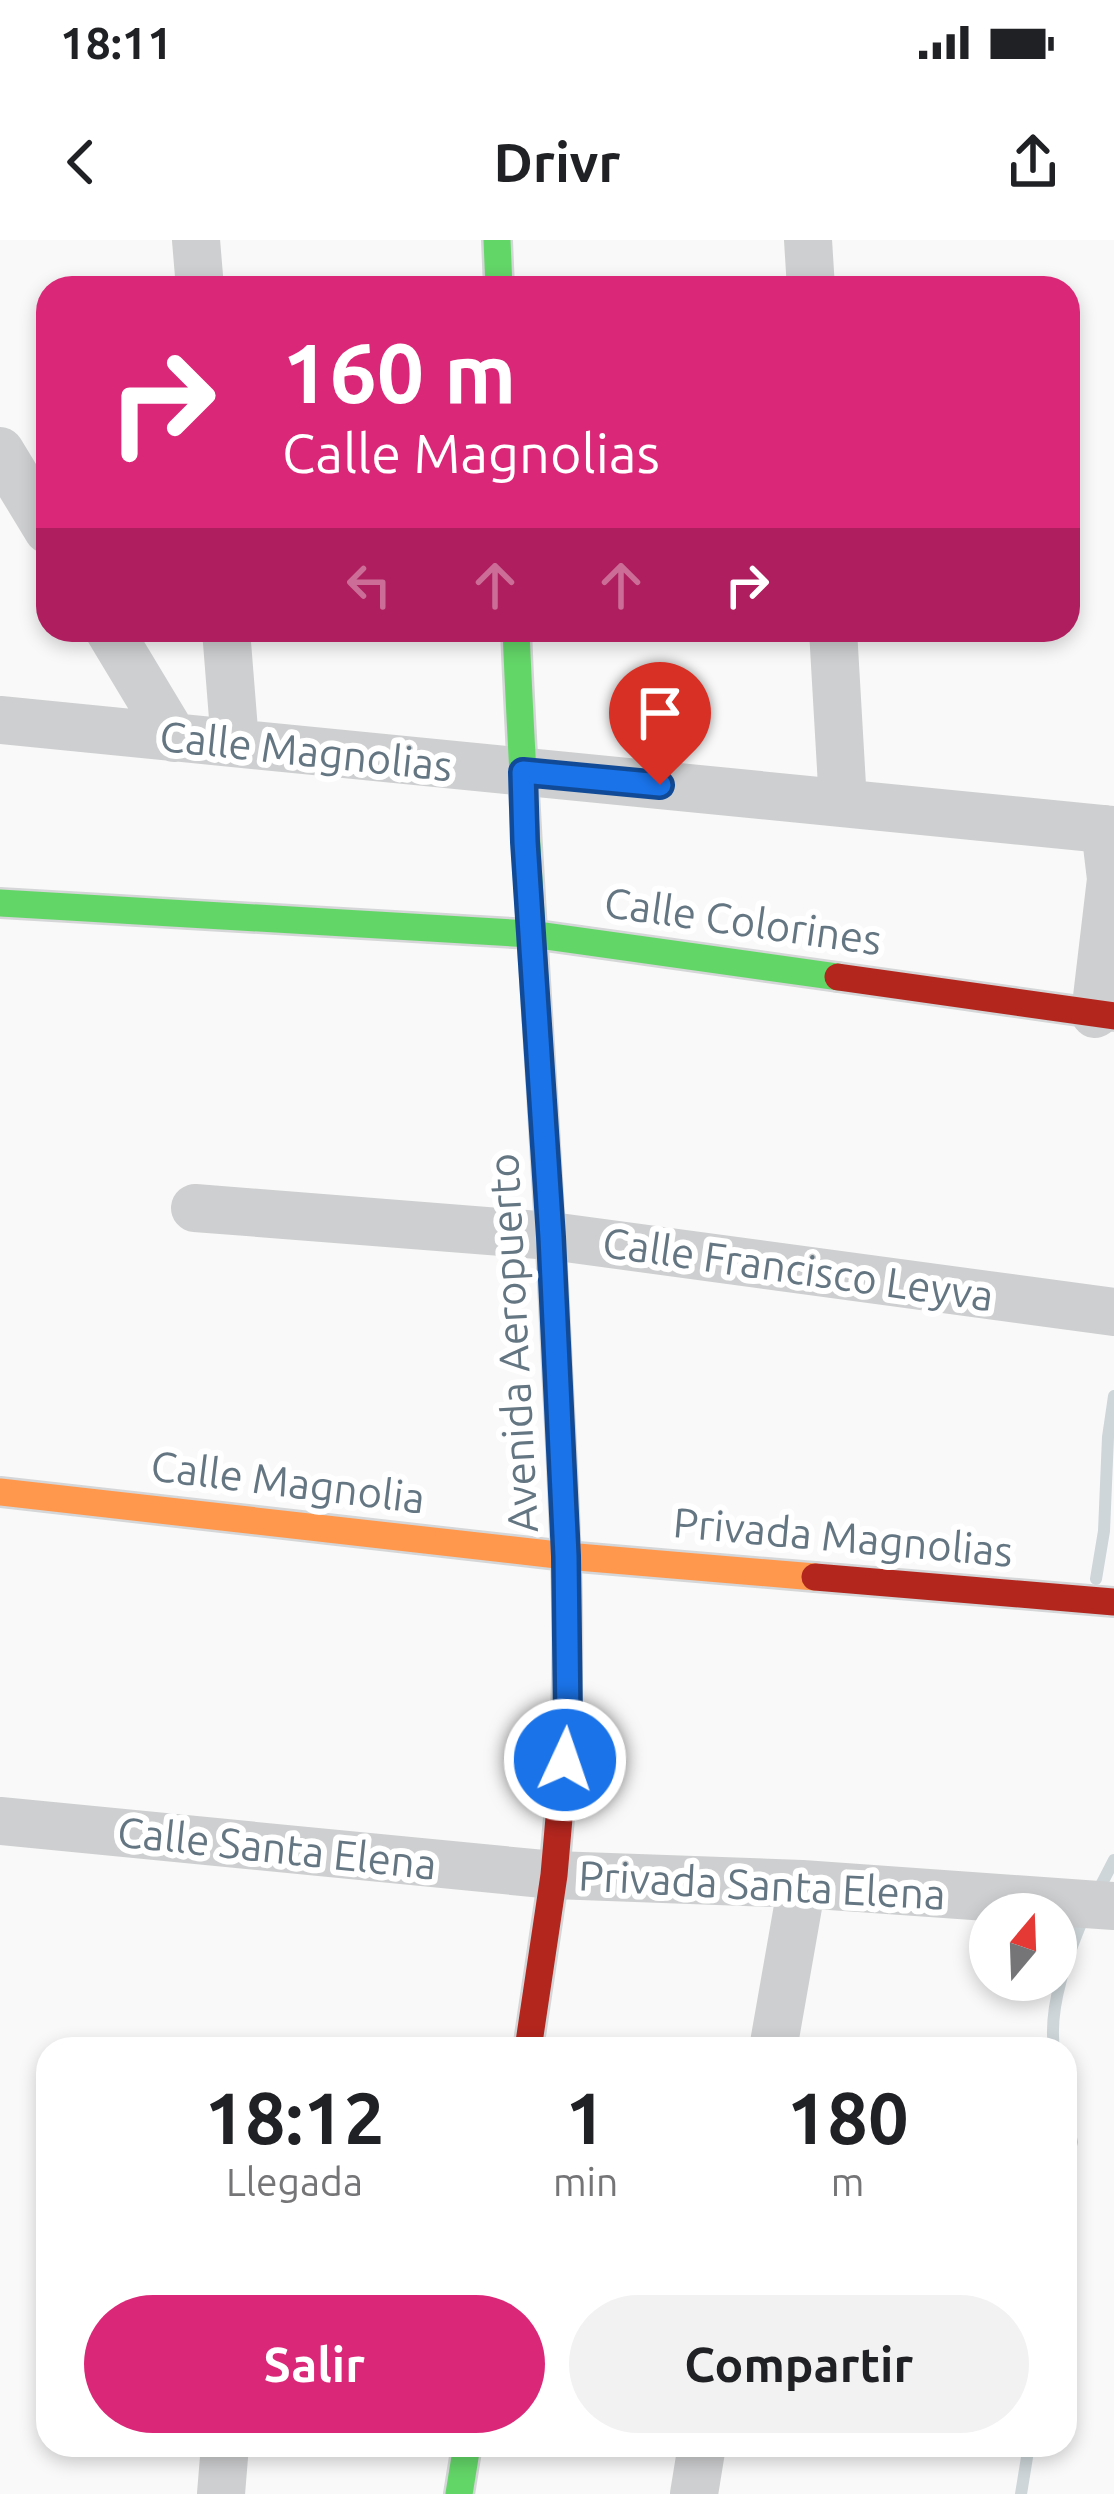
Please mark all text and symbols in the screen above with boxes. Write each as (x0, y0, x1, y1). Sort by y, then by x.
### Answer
text: 18:11 (60, 17, 173, 68)
icon: back (48, 129, 114, 195)
icon: share (1000, 129, 1066, 195)
text: Drivr (494, 132, 620, 192)
icon: right (84, 324, 240, 480)
text: 160 m (282, 325, 516, 419)
text: Calle Magnolias (282, 423, 660, 483)
icon: left (336, 552, 402, 618)
icon: ahead (462, 552, 528, 618)
icon: ahead (588, 552, 654, 618)
icon: right (714, 552, 780, 618)
pin (609, 662, 711, 785)
icon: arrive (627, 680, 693, 746)
street label: Calle Magnolias (157, 712, 455, 789)
street label: Calle Colorines (601, 878, 885, 963)
street label: Avenida Aeropuerto (479, 1152, 546, 1534)
street label: Calle Francisco Leyva (600, 1218, 996, 1319)
street label: Calle Magnolia (148, 1441, 428, 1522)
street label: Privada Magnolias (671, 1498, 1015, 1575)
position arrow (502, 1697, 628, 1823)
street label: Calle Santa Elena (115, 1807, 439, 1888)
street label: Privada Santa Elena (577, 1851, 947, 1918)
north arrow (969, 1893, 1077, 2001)
map controls (969, 1893, 1077, 2001)
text: 18:12 (204, 2077, 385, 2158)
text: 1 (565, 2077, 606, 2158)
text: 180 (787, 2077, 909, 2158)
text: Llegada (226, 2160, 363, 2203)
text: min (553, 2160, 618, 2203)
text: m (831, 2160, 864, 2203)
button: Salir (84, 2295, 545, 2433)
button: Compartir (569, 2295, 1029, 2433)

